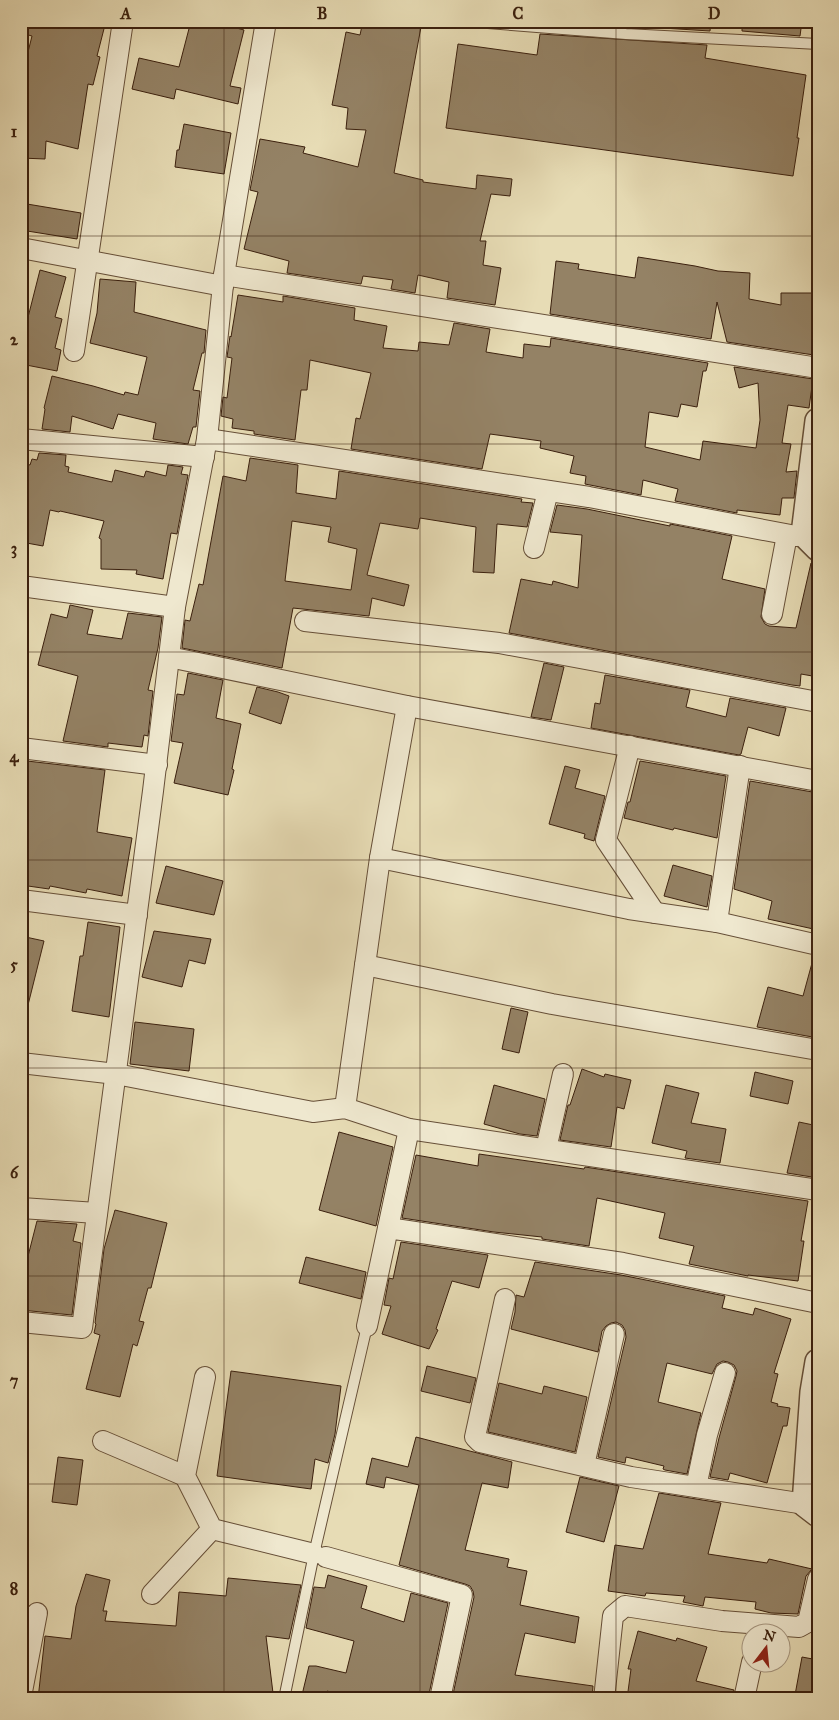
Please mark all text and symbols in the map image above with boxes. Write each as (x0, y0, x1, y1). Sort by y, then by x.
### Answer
text: A (120, 4, 132, 23)
text: B (317, 4, 327, 23)
text: C (513, 4, 524, 23)
text: D (708, 4, 721, 23)
text: 1 (11, 122, 18, 141)
text: 2 (10, 330, 19, 349)
text: 3 (11, 539, 17, 559)
text: 4 (10, 747, 20, 767)
text: 5 (10, 955, 18, 974)
text: 6 (10, 1163, 19, 1182)
text: 7 (10, 1371, 19, 1390)
text: 8 (10, 1579, 18, 1598)
north arrow (742, 1622, 792, 1672)
text: N (761, 1626, 778, 1646)

